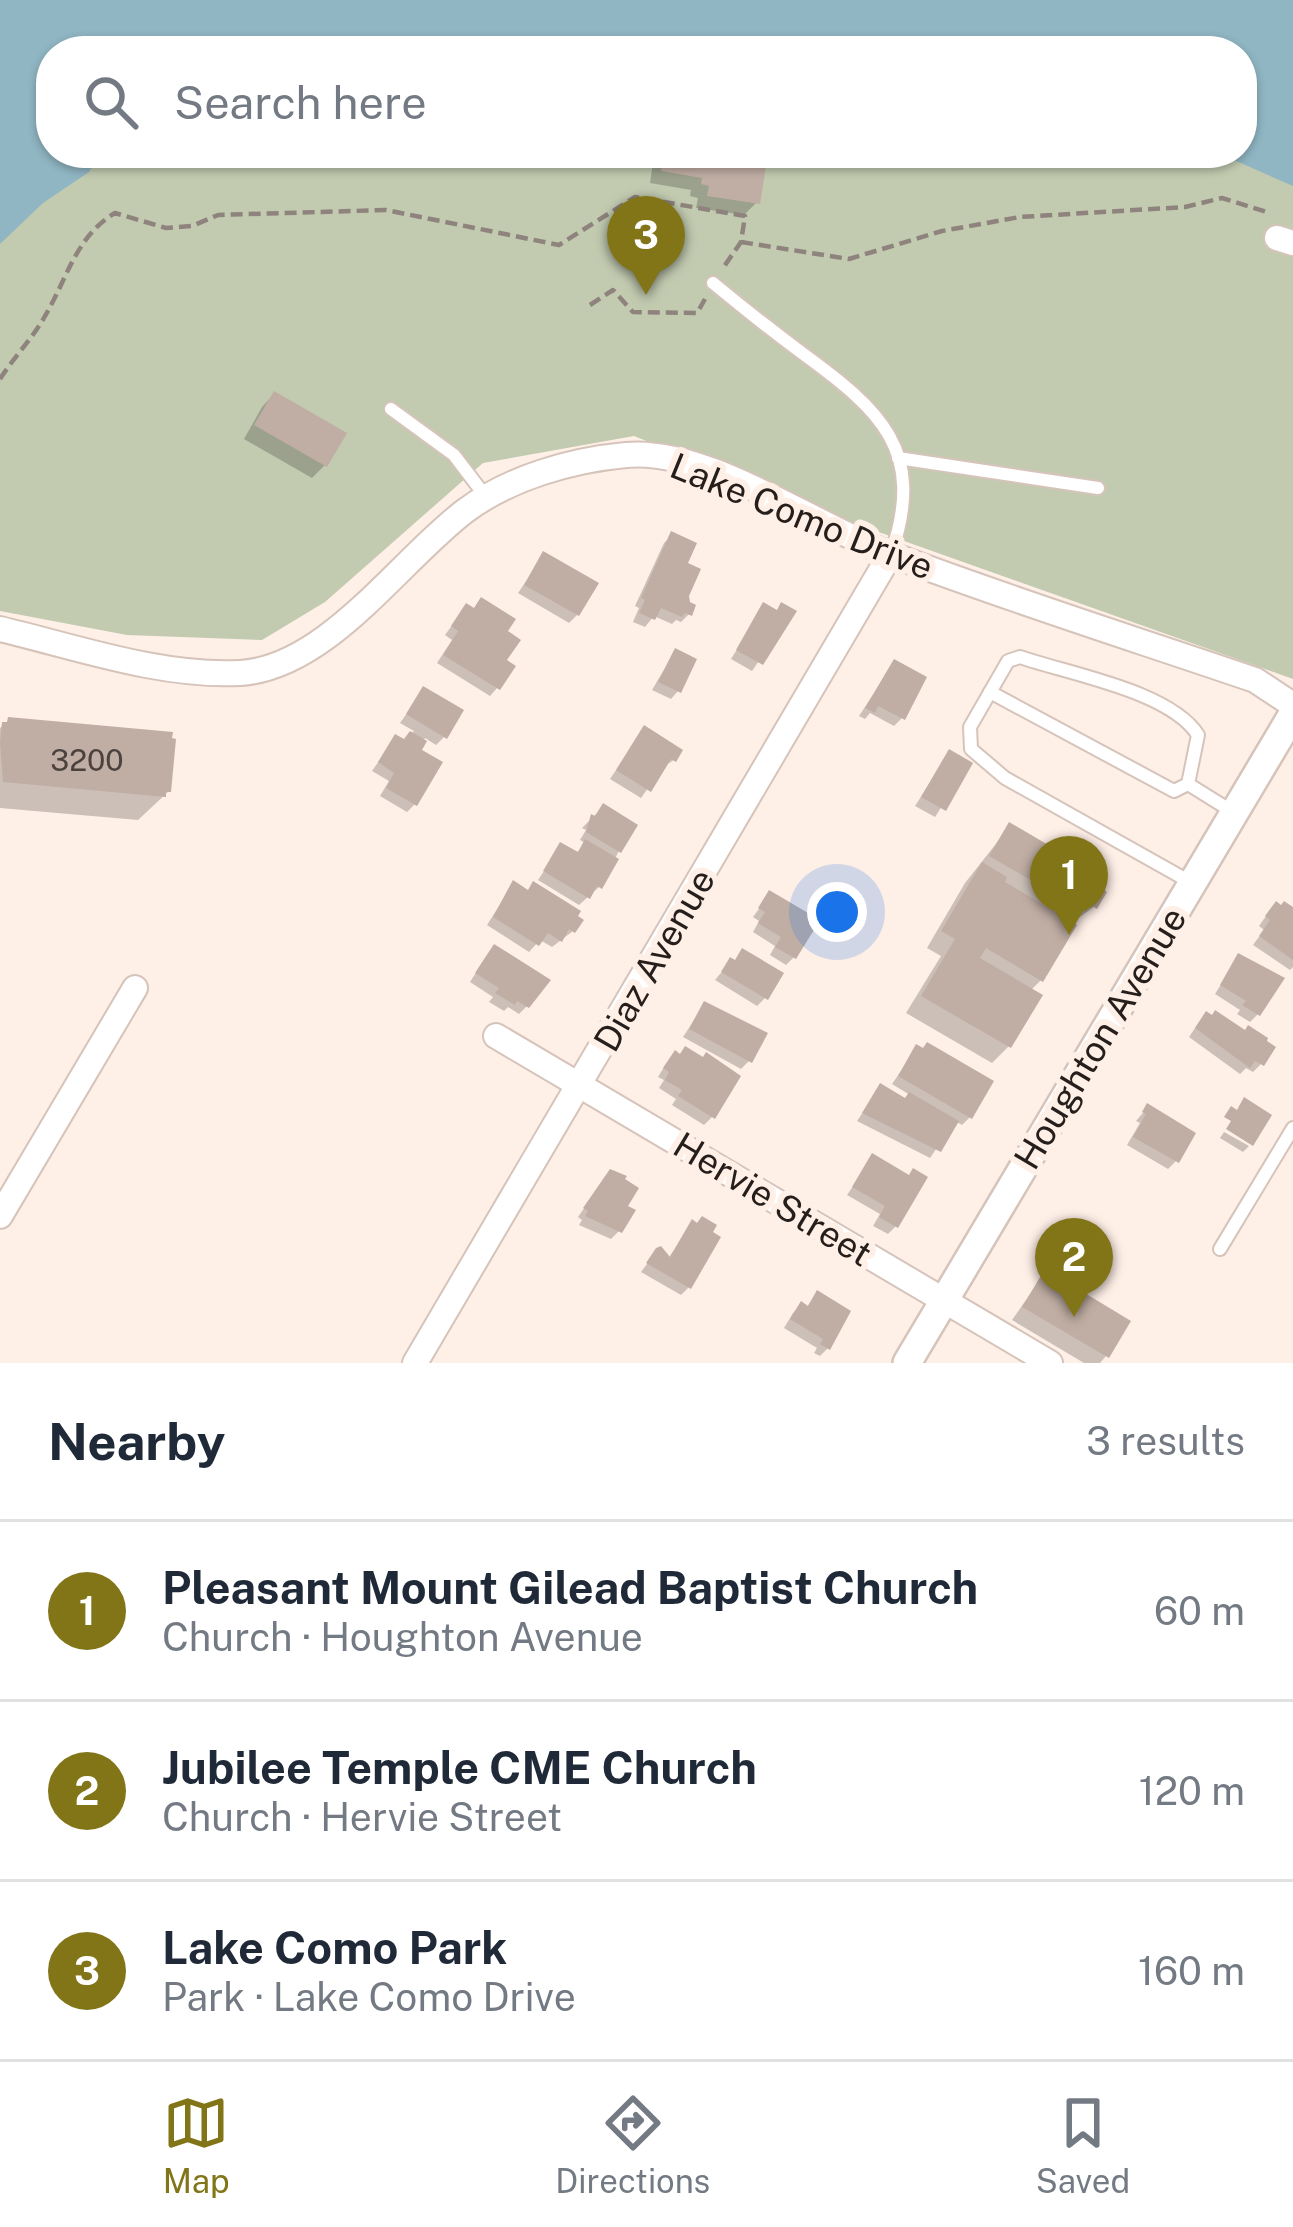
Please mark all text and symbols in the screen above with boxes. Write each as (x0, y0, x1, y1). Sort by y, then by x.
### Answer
search box (36, 36, 1257, 168)
icon: search (78, 69, 144, 135)
text: Search here (174, 76, 427, 129)
pin: 3 (607, 196, 685, 295)
street label: Lake Como Drive (665, 444, 939, 588)
house number: 3200 (50, 742, 124, 778)
pin: 1 (1030, 836, 1108, 935)
street label: Diaz Avenue (585, 861, 723, 1059)
your location (807, 882, 867, 942)
street label: Houghton Avenue (1005, 900, 1195, 1176)
street label: Hervie Street (666, 1123, 880, 1275)
pin: 2 (1035, 1218, 1113, 1317)
text: Nearby (48, 1412, 225, 1471)
text: 3 results (1086, 1418, 1245, 1464)
text: Pleasant Mount Gilead Baptist Church (162, 1561, 978, 1614)
text: 1 (79, 1588, 95, 1634)
text: 60 m (1154, 1588, 1245, 1634)
text: Church · Houghton Avenue (162, 1614, 643, 1660)
text: Jubilee Temple CME Church (162, 1741, 757, 1794)
text: 2 (75, 1768, 99, 1814)
text: 120 m (1139, 1768, 1245, 1814)
text: Church · Hervie Street (162, 1794, 562, 1840)
text: Lake Como Park (162, 1921, 507, 1974)
text: 3 (74, 1948, 100, 1994)
text: 160 m (1138, 1948, 1245, 1994)
text: Park · Lake Como Drive (162, 1974, 576, 2020)
tab: Map (163, 2090, 230, 2200)
tab: Directions (555, 2090, 710, 2200)
tab: Saved (1036, 2090, 1130, 2200)

